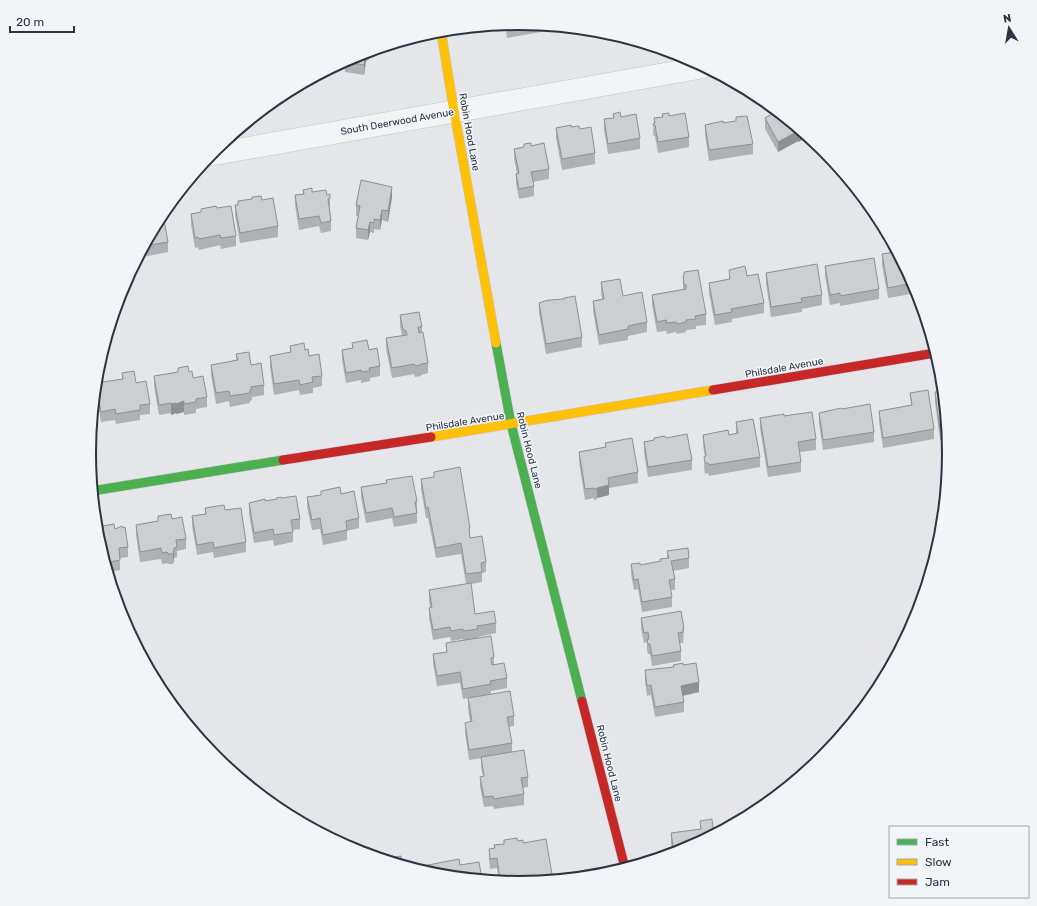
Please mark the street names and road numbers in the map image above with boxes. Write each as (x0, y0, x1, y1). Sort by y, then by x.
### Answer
street label: Robin Hood Lane (456, 92, 482, 172)
street label: South Deerwood Avenue (340, 106, 455, 138)
street label: Philsdale Avenue (744, 355, 825, 381)
street label: Philsdale Avenue (425, 410, 506, 434)
street label: Robin Hood Lane (514, 410, 544, 490)
street label: Robin Hood Lane (594, 723, 624, 803)

